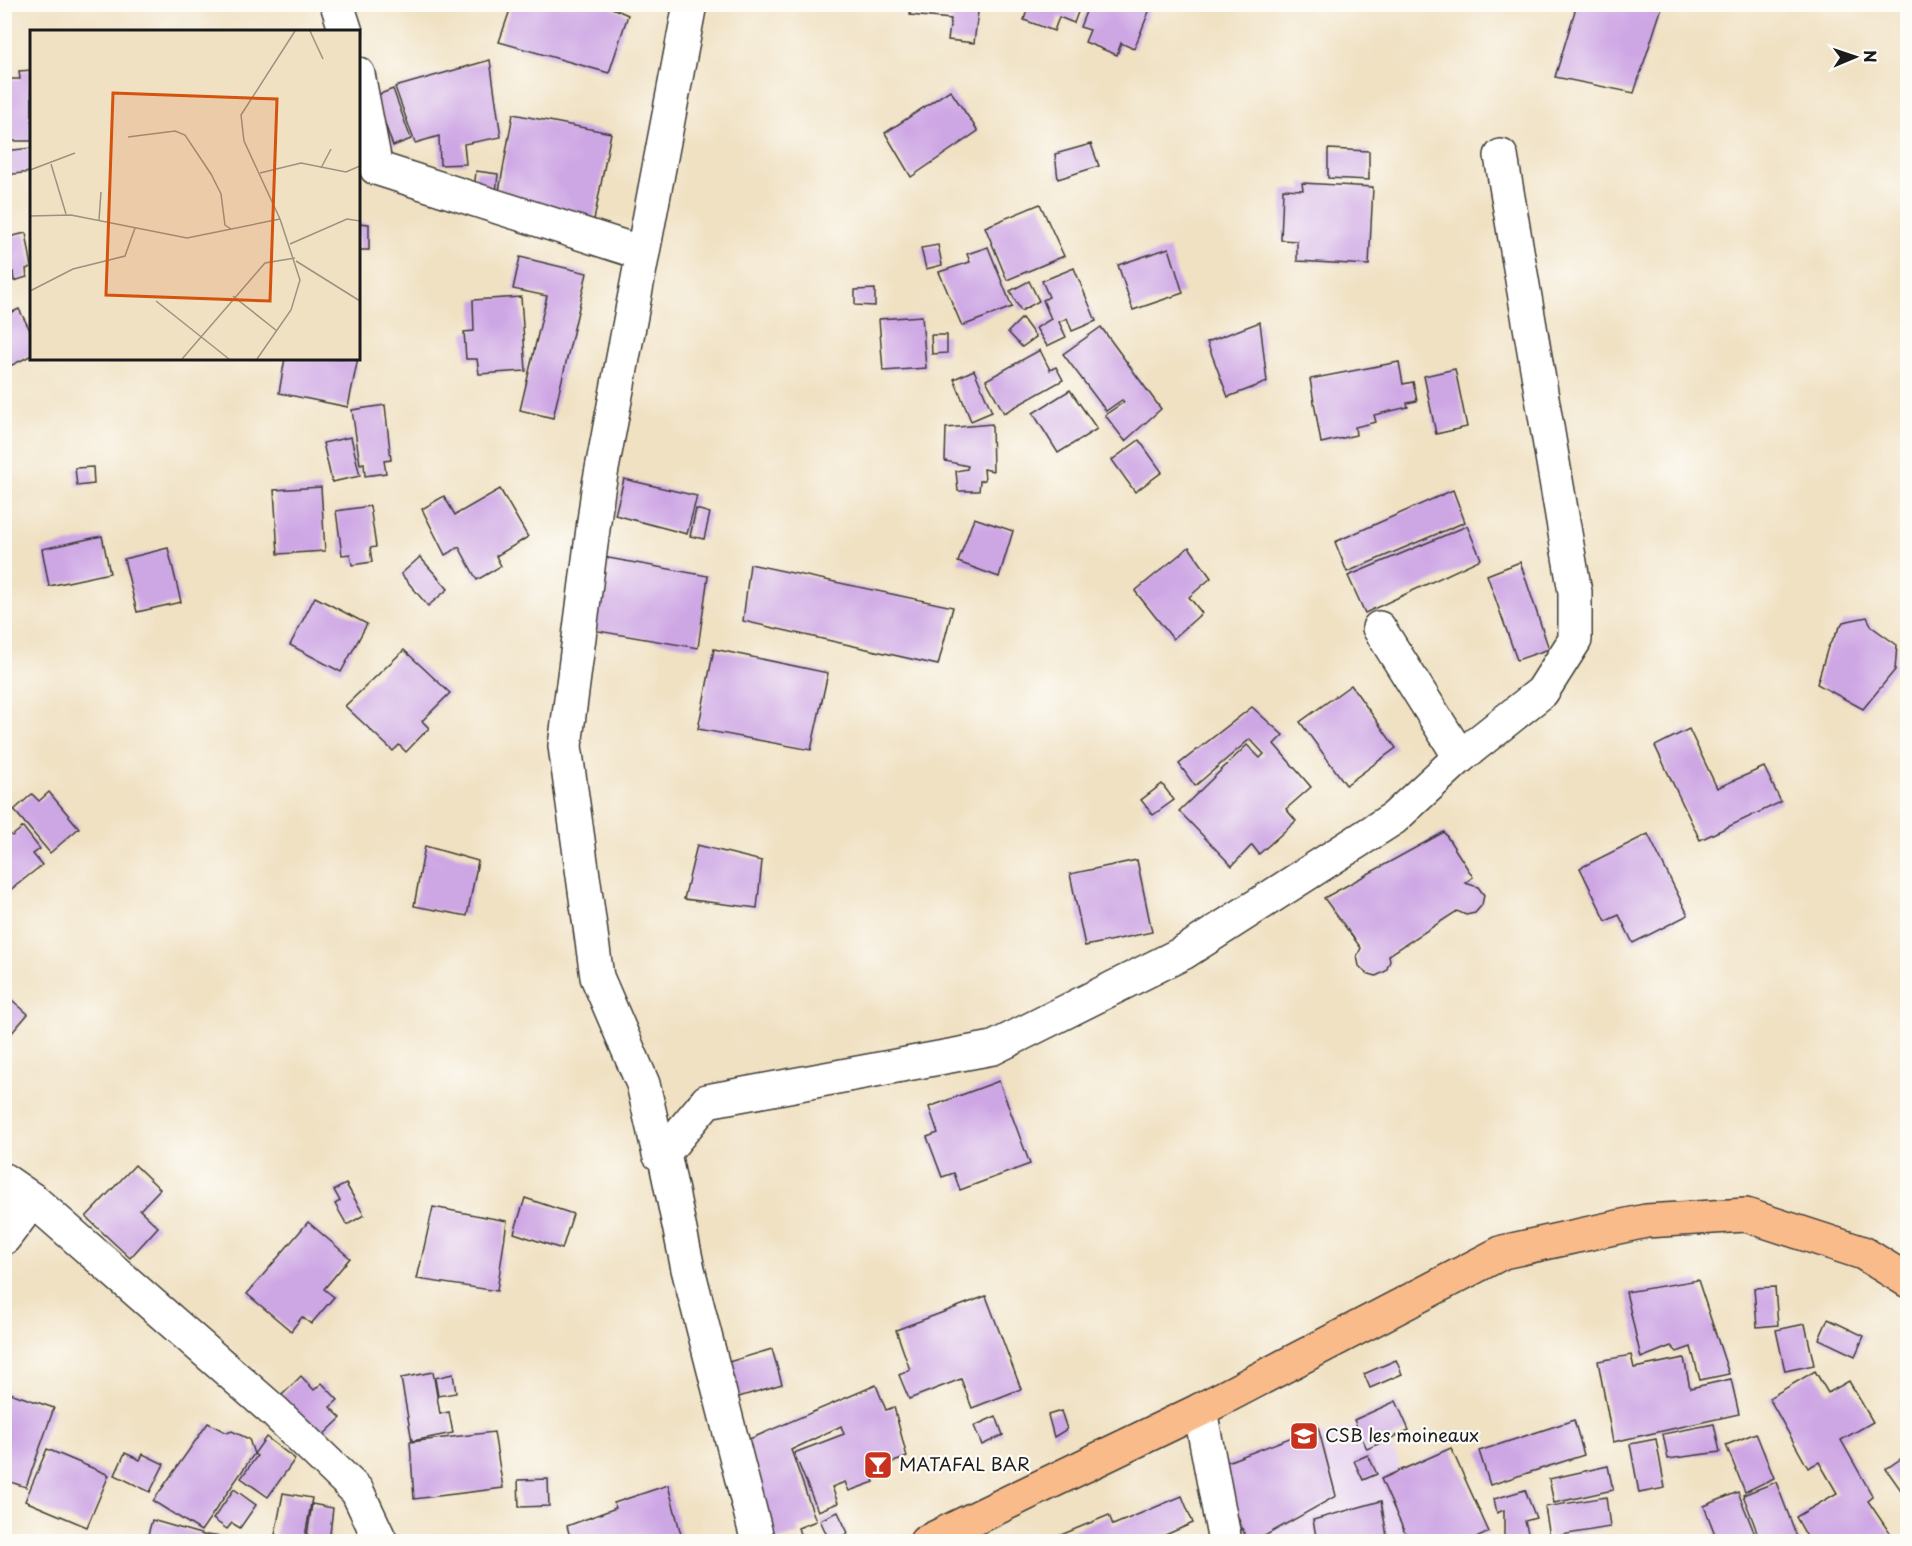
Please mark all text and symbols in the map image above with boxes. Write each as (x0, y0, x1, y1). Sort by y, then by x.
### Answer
north arrow (1825, 27, 1885, 87)
inset map (30, 30, 360, 360)
text: N (1859, 50, 1883, 63)
school or university icon: CSB les moineaux (1288, 1420, 1320, 1452)
place label: CSB les moineaux (1325, 1421, 1479, 1448)
bar icon: MATAFAL BAR (862, 1449, 894, 1481)
place label: MATAFAL BAR (899, 1450, 1030, 1477)

